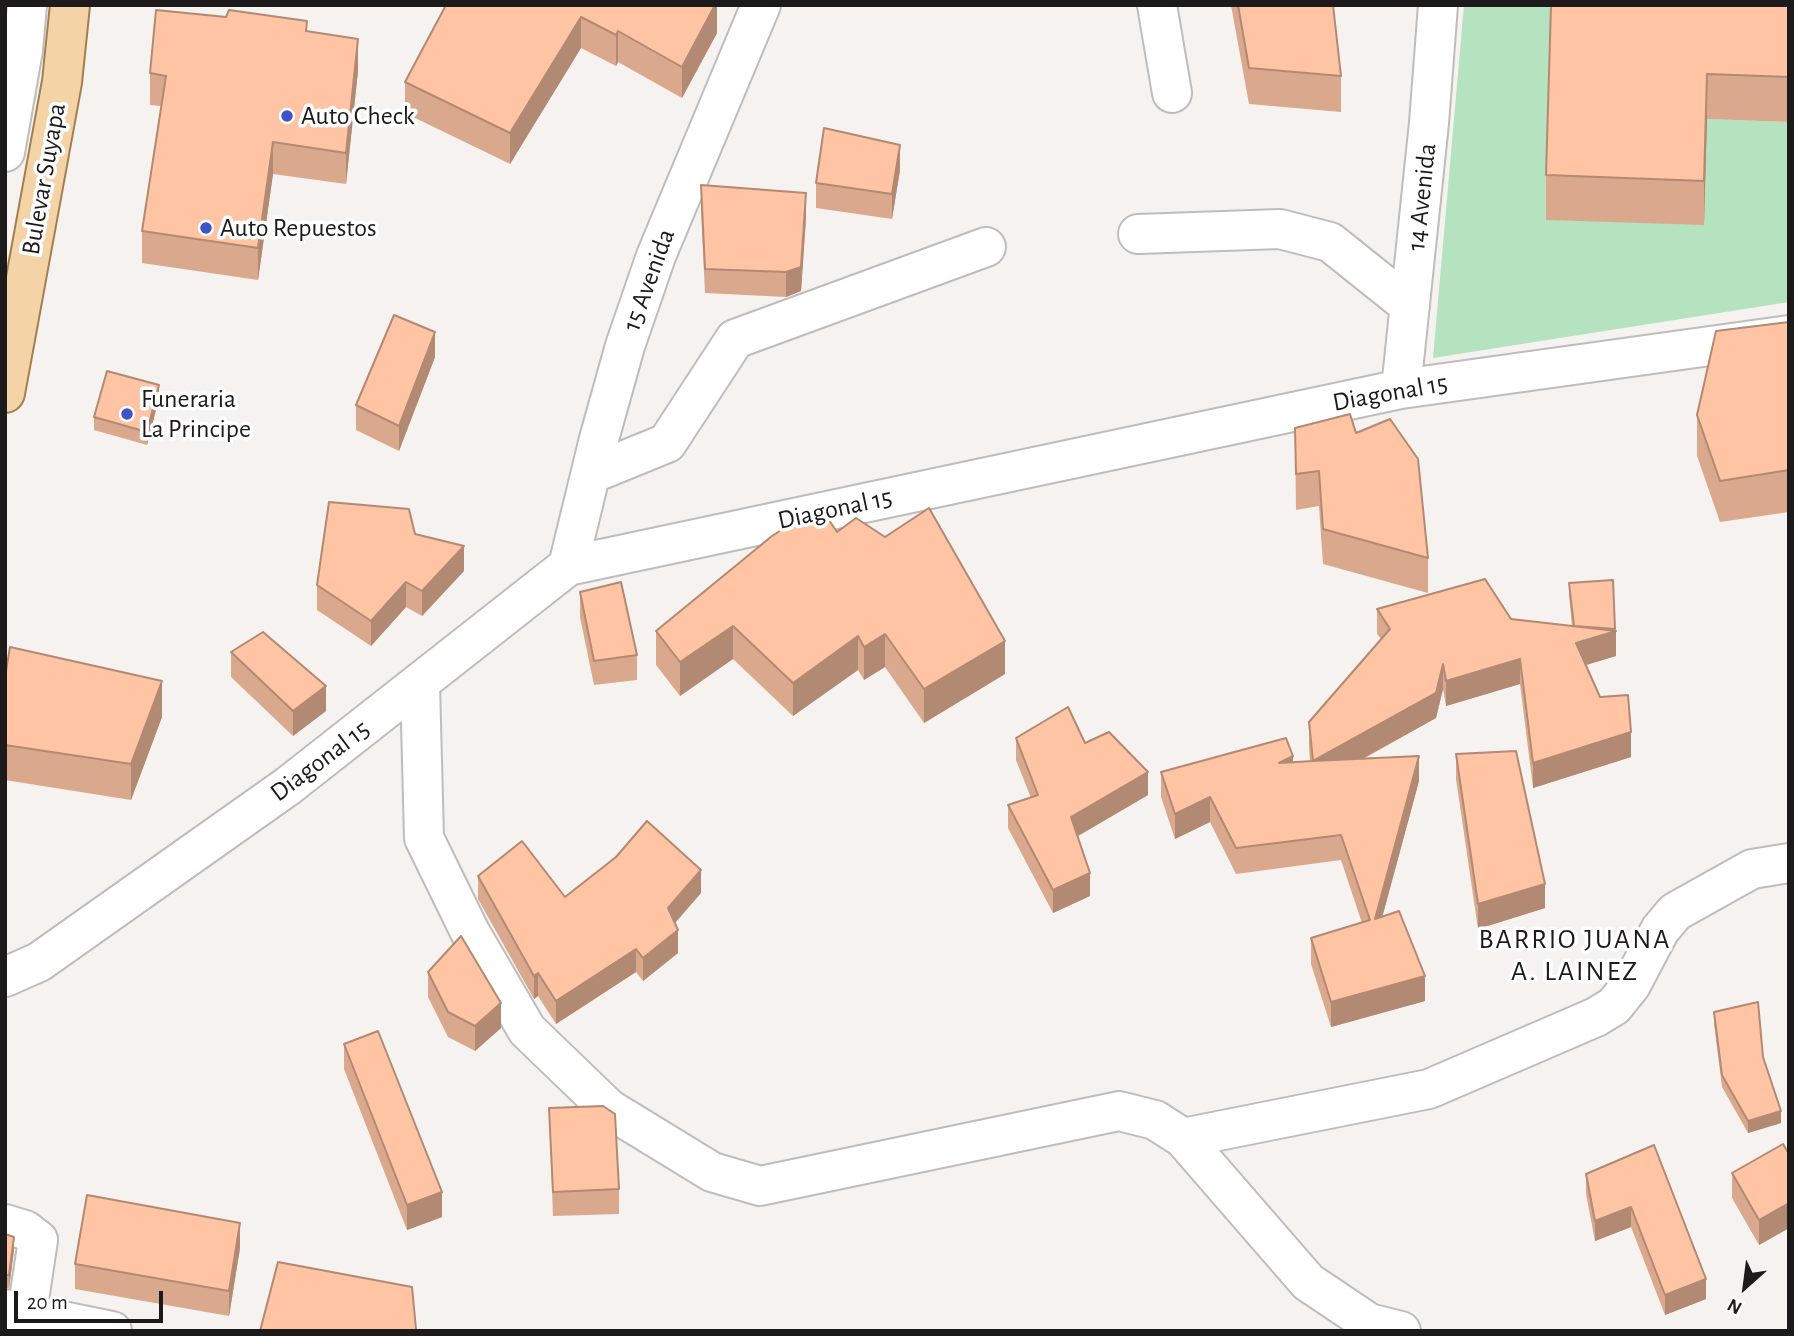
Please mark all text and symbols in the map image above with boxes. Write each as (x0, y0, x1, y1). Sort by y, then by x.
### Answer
place label: Auto Check (301, 100, 415, 132)
street label: Bulevar Suyapa (15, 101, 73, 257)
marker: Auto Check (279, 108, 295, 124)
street label: 14 Avenida (1401, 142, 1443, 252)
place label: Auto Repuestos (220, 212, 377, 244)
marker: Auto Repuestos (198, 220, 214, 236)
street label: 15 Avenida (616, 225, 682, 335)
street label: Diagonal 15 (1330, 368, 1450, 418)
place label: Funeraria La Principe (141, 383, 251, 444)
marker: Funeraria La Principe (119, 406, 135, 422)
street label: Diagonal 15 (775, 482, 895, 536)
street label: Diagonal 15 (264, 714, 376, 808)
district label: BARRIO JUANA A. LAINEZ (1480, 923, 1670, 989)
north arrow (1710, 1252, 1780, 1322)
scale bar (18, 1276, 166, 1320)
text: 20 m (27, 1292, 68, 1313)
text: N (1725, 1294, 1745, 1317)

